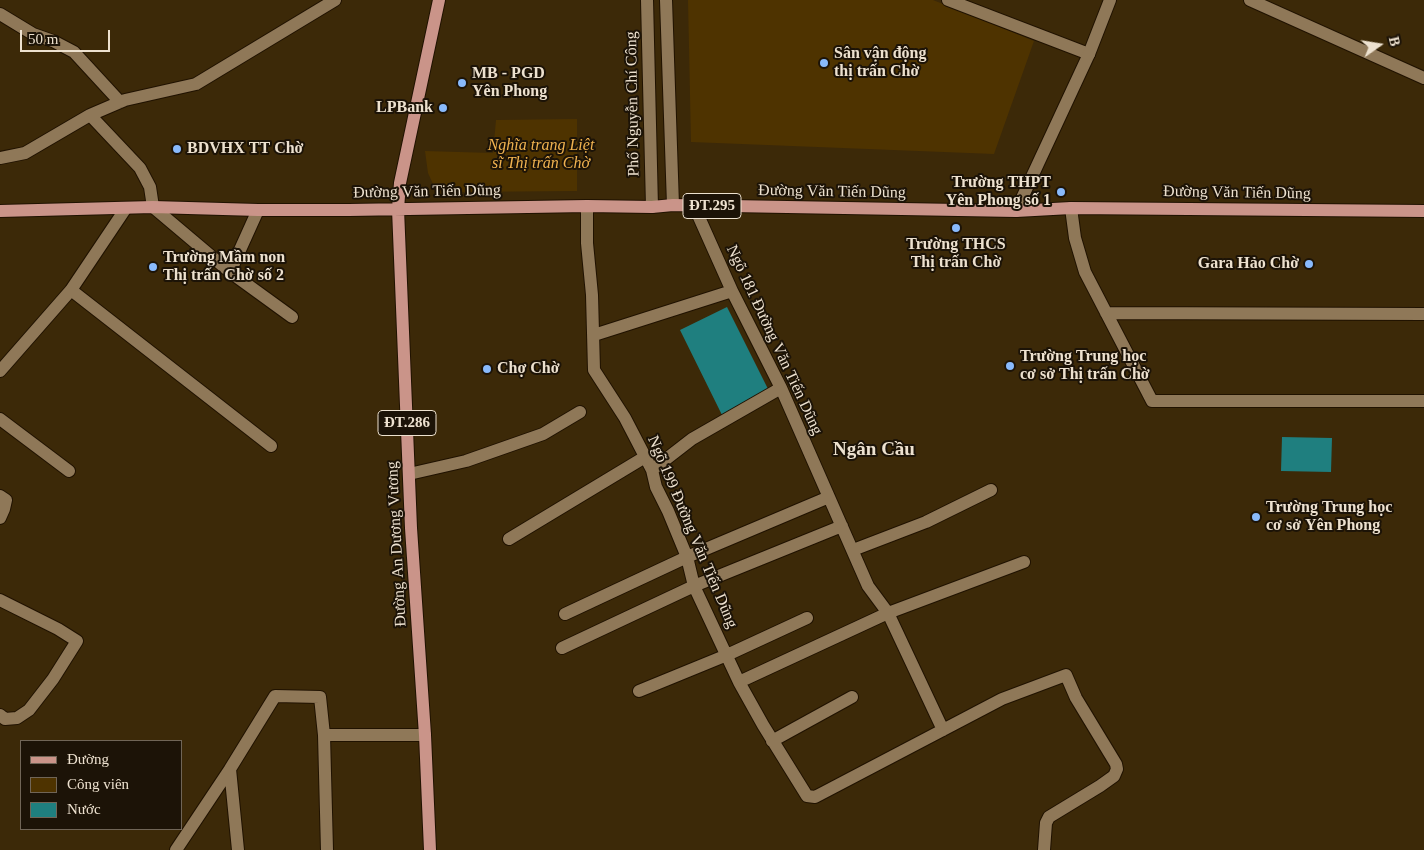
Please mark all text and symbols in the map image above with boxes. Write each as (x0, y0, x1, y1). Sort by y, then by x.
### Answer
scale bar (22, 20, 112, 52)
north arrow (1354, 20, 1404, 70)
text: 50 m (28, 31, 58, 47)
street label: Phố Nguyễn Chí Công (622, 31, 644, 177)
text: B (1386, 35, 1402, 48)
place label: Sân vận động thị trấn Chờ (834, 44, 926, 82)
marker: Sân vận động thị trấn Chờ (818, 57, 830, 69)
place label: MB - PGD Yên Phong (472, 64, 547, 102)
marker: MB - PGD Yên Phong (456, 77, 468, 89)
place label: LPBank (376, 98, 433, 118)
marker: LPBank (437, 102, 449, 114)
park label: Nghĩa trang Liệt sĩ Thị trấn Chờ (488, 136, 594, 174)
place label: BDVHX TT Chờ (187, 139, 303, 159)
marker: BDVHX TT Chờ (171, 143, 183, 155)
place label: Trường THPT Yên Phong số 1 (946, 173, 1051, 211)
street label: Đường Văn Tiến Dũng (353, 181, 501, 203)
street label: Đường Văn Tiến Dũng (758, 181, 906, 203)
street label: Đường Văn Tiến Dũng (1163, 182, 1311, 204)
marker: Trường THPT Yên Phong số 1 (1055, 186, 1067, 198)
road number: ĐT.295 (683, 194, 741, 218)
marker: Trường THCS Thị trấn Chờ (950, 222, 962, 234)
place label: Trường THCS Thị trấn Chờ (906, 235, 1006, 273)
street label: Ngõ 181 Đường Văn Tiến Dũng (722, 242, 826, 438)
place label: Trường Mầm non Thị trấn Chờ số 2 (163, 248, 285, 286)
place label: Gara Hảo Chờ (1198, 254, 1299, 274)
marker: Gara Hảo Chờ (1303, 258, 1315, 270)
marker: Trường Mầm non Thị trấn Chờ số 2 (147, 261, 159, 273)
place label: Trường Trung học cơ sở Thị trấn Chờ (1020, 347, 1150, 385)
place label: Chợ Chờ (497, 359, 560, 379)
marker: Trường Trung học cơ sở Thị trấn Chờ (1004, 360, 1016, 372)
marker: Chợ Chờ (481, 363, 493, 375)
road number: ĐT.286 (378, 410, 436, 436)
street label: Ngõ 199 Đường Văn Tiến Dũng (643, 433, 741, 631)
district label: Ngân Cầu (833, 439, 915, 461)
street label: Đường An Dương Vương (383, 461, 411, 627)
place label: Trường Trung học cơ sở Yên Phong (1266, 498, 1392, 536)
marker: Trường Trung học cơ sở Yên Phong (1250, 511, 1262, 523)
legend (20, 740, 182, 830)
text: Đường (67, 751, 109, 767)
text: Công viên (67, 776, 129, 792)
text: Nước (67, 801, 101, 817)

